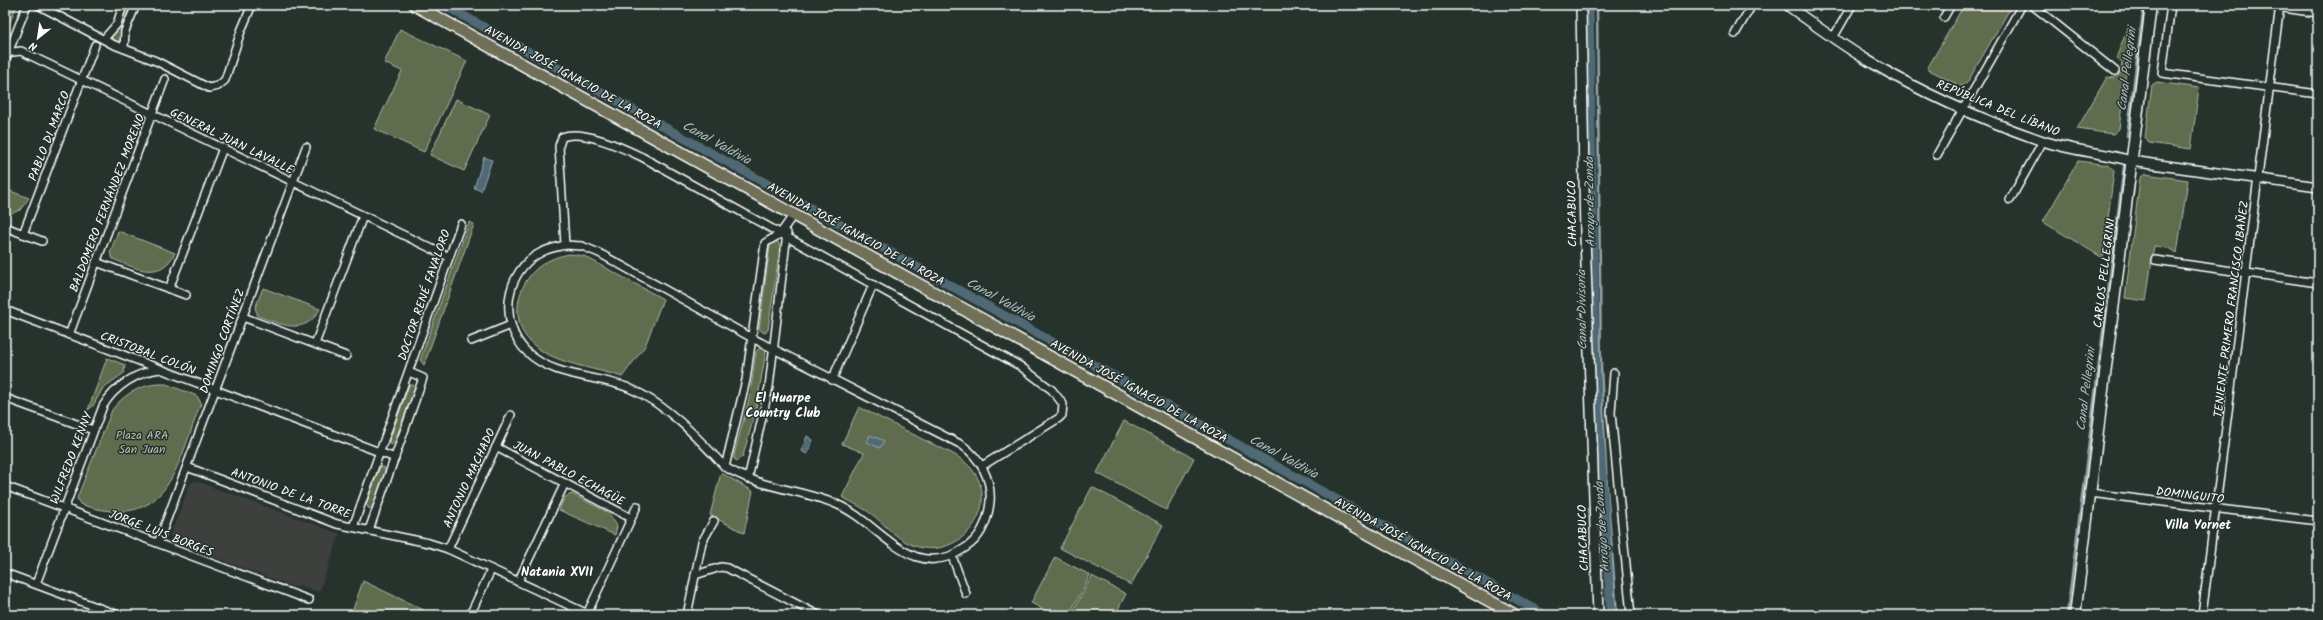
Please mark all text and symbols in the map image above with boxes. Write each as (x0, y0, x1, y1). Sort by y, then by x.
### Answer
north arrow (18, 18, 58, 58)
street label: AVENIDA JOSÉ IGNACIO DE LA ROZA (480, 21, 665, 134)
water label: Canal Pellegrini (2112, 23, 2143, 112)
text: N (26, 36, 41, 55)
street label: REPÚBLICA DEL LÍBANO (1933, 75, 2063, 142)
street label: PABLO DI MARCO (24, 88, 76, 184)
street label: GENERAL JUAN LAVALLE (167, 103, 298, 180)
street label: BALDOMERO FERNÁNDEZ MORENO (65, 111, 151, 295)
water label: Canal Valdivia (678, 116, 755, 171)
water label: Arroyo de Zonda (1579, 156, 1602, 247)
street label: AVENIDA JOSÉ IGNACIO DE LA ROZA (763, 178, 948, 291)
street label: CHACABUCO (1562, 180, 1583, 247)
street label: TENIENTE PRIMERO FRANCISCO IBAÑEZ (2209, 200, 2254, 418)
street label: CARLOS PELLEGRINI (2088, 217, 2121, 329)
street label: DOCTOR RENÉ FAVALORO (393, 227, 456, 363)
water label: Canal Divisoria (1571, 269, 1594, 350)
water label: Canal Valdivia (962, 273, 1039, 328)
street label: DOMINGO CORTÍNEZ (195, 286, 250, 396)
street label: CRISTOBAL COLÓN (97, 327, 198, 380)
street label: AVENIDA JOSÉ IGNACIO DE LA ROZA (1046, 335, 1231, 448)
water label: Canal Pellegrini (2071, 343, 2102, 432)
district label: El Huarpe Country Club (746, 388, 821, 424)
street label: WILFREDO KENNY (45, 408, 98, 507)
street label: ANTONIO MACHADO (438, 425, 501, 531)
park label: Plaza ARA San Juan (116, 426, 168, 459)
water label: Canal Valdivia (1245, 430, 1322, 485)
street label: JUAN PABLO ECHAGÜE (509, 436, 629, 511)
street label: ANTONIO DE LA TORRE (228, 463, 354, 524)
water label: Arroyo de Zonda (1589, 480, 1616, 573)
street label: DOMINGUITO (2155, 482, 2226, 509)
street label: AVENIDA JOSÉ IGNACIO DE LA ROZA (1330, 493, 1515, 606)
street label: CHACABUCO (1573, 504, 1594, 571)
street label: JORGE LUIS BORGES (106, 505, 216, 562)
district label: Villa Yornet (2165, 515, 2231, 536)
district label: Natania XVII (521, 562, 593, 583)

